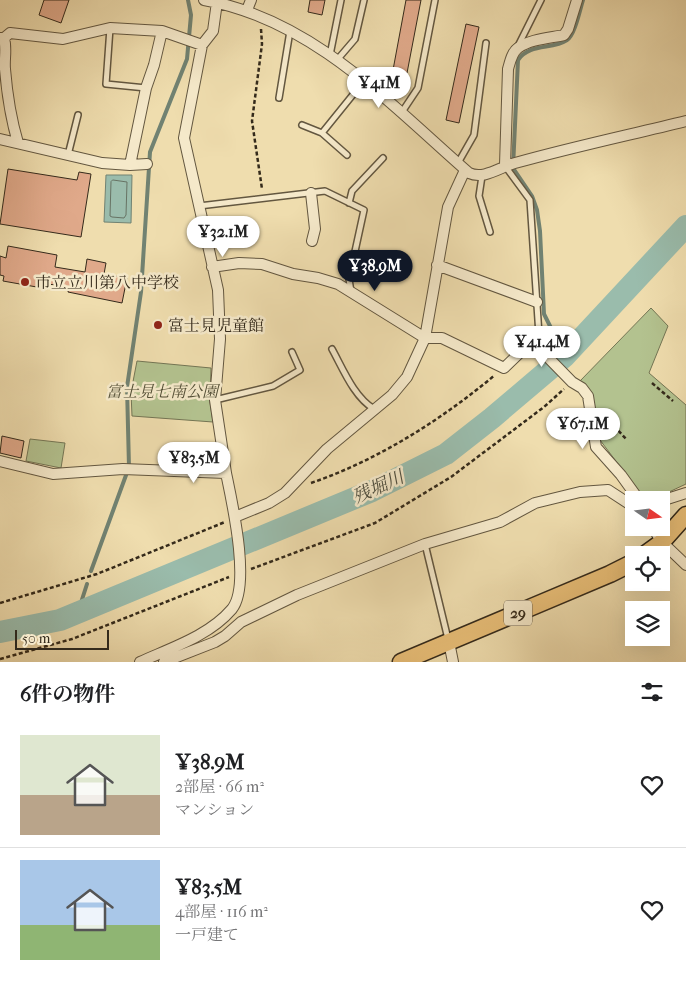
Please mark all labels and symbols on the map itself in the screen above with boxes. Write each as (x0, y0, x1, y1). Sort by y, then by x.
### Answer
pin: ¥41M (349, 66, 409, 109)
pin: ¥32.1M (182, 216, 264, 258)
pin: ¥38.9M (334, 250, 416, 292)
place label: 市立立川第八中学校 (35, 273, 179, 292)
marker: 市立立川第八中学校 (19, 276, 31, 288)
place label: 富士見児童館 (168, 316, 264, 335)
marker: 富士見児童館 (152, 319, 164, 331)
pin: ¥41.4M (501, 326, 583, 368)
park label: 富士見七南公園 (106, 382, 221, 401)
pin: ¥67.1M (542, 408, 624, 450)
pin: ¥83.5M (153, 442, 235, 484)
water label: 残堀川 (349, 466, 409, 508)
north arrow (625, 491, 670, 536)
road number: 29 (504, 600, 532, 626)
scale bar (15, 627, 109, 650)

